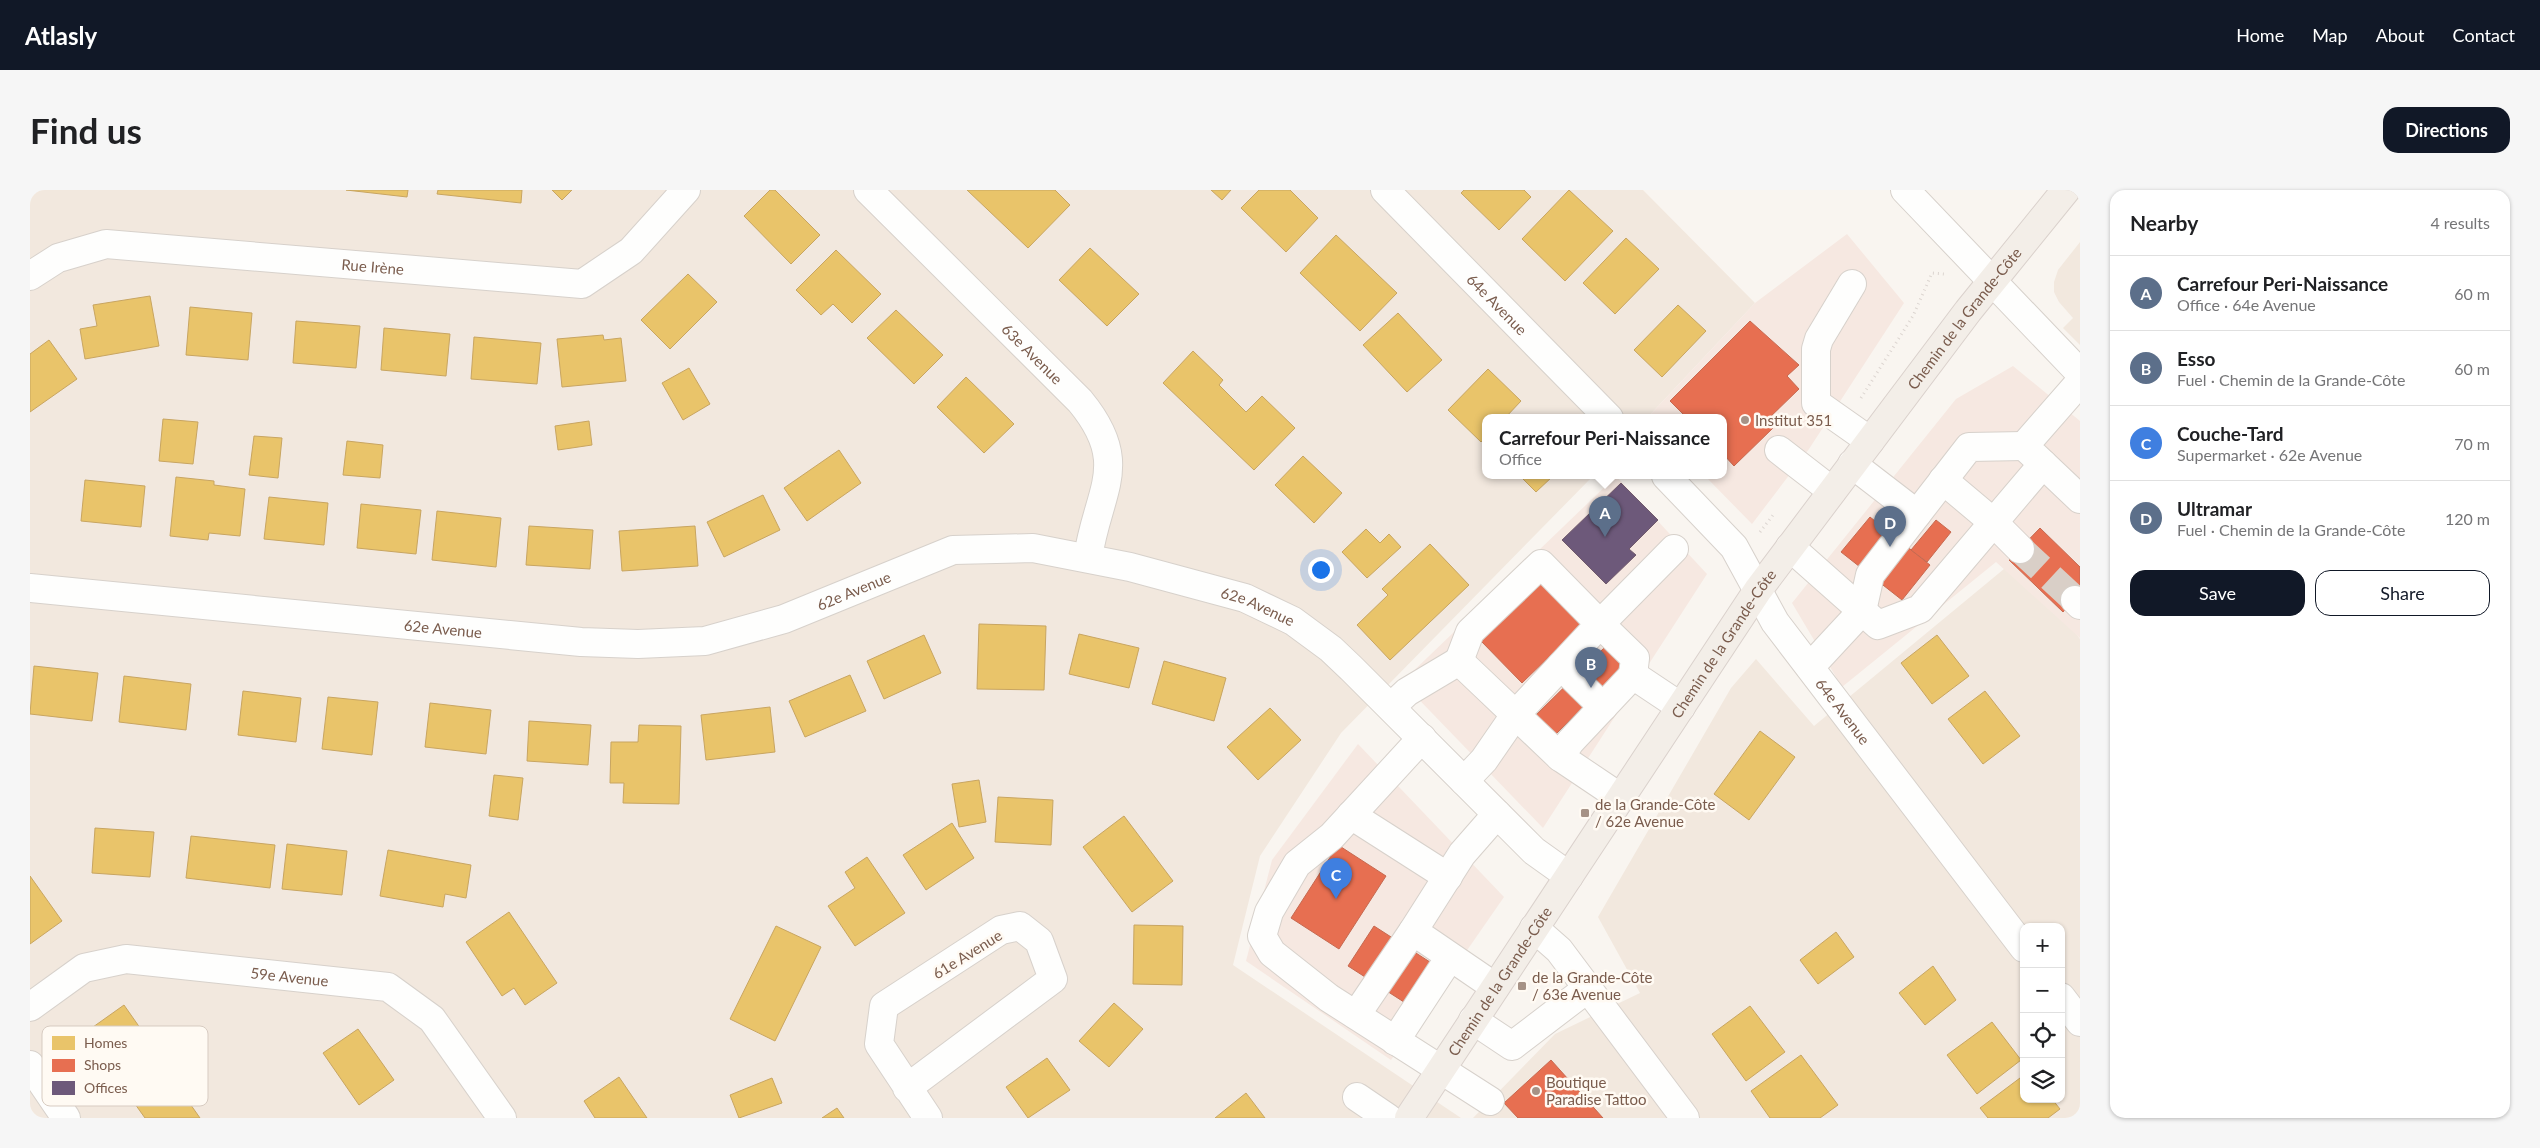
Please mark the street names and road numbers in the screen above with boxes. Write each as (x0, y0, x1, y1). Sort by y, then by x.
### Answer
street label: Chemin de la Grande-Côte (1903, 244, 2025, 393)
street label: Rue Irène (341, 255, 405, 278)
street label: 64e Avenue (1463, 270, 1531, 338)
street label: 63e Avenue (998, 320, 1067, 388)
street label: Chemin de la Grande-Côte (1667, 566, 1779, 721)
street label: 62e Avenue (814, 567, 893, 614)
street label: 62e Avenue (1219, 583, 1298, 629)
street label: 62e Avenue (403, 616, 483, 641)
street label: 64e Avenue (1812, 675, 1874, 748)
street label: Chemin de la Grande-Côte (1444, 903, 1555, 1059)
street label: 61e Avenue (929, 926, 1005, 982)
street label: 59e Avenue (250, 963, 329, 990)

